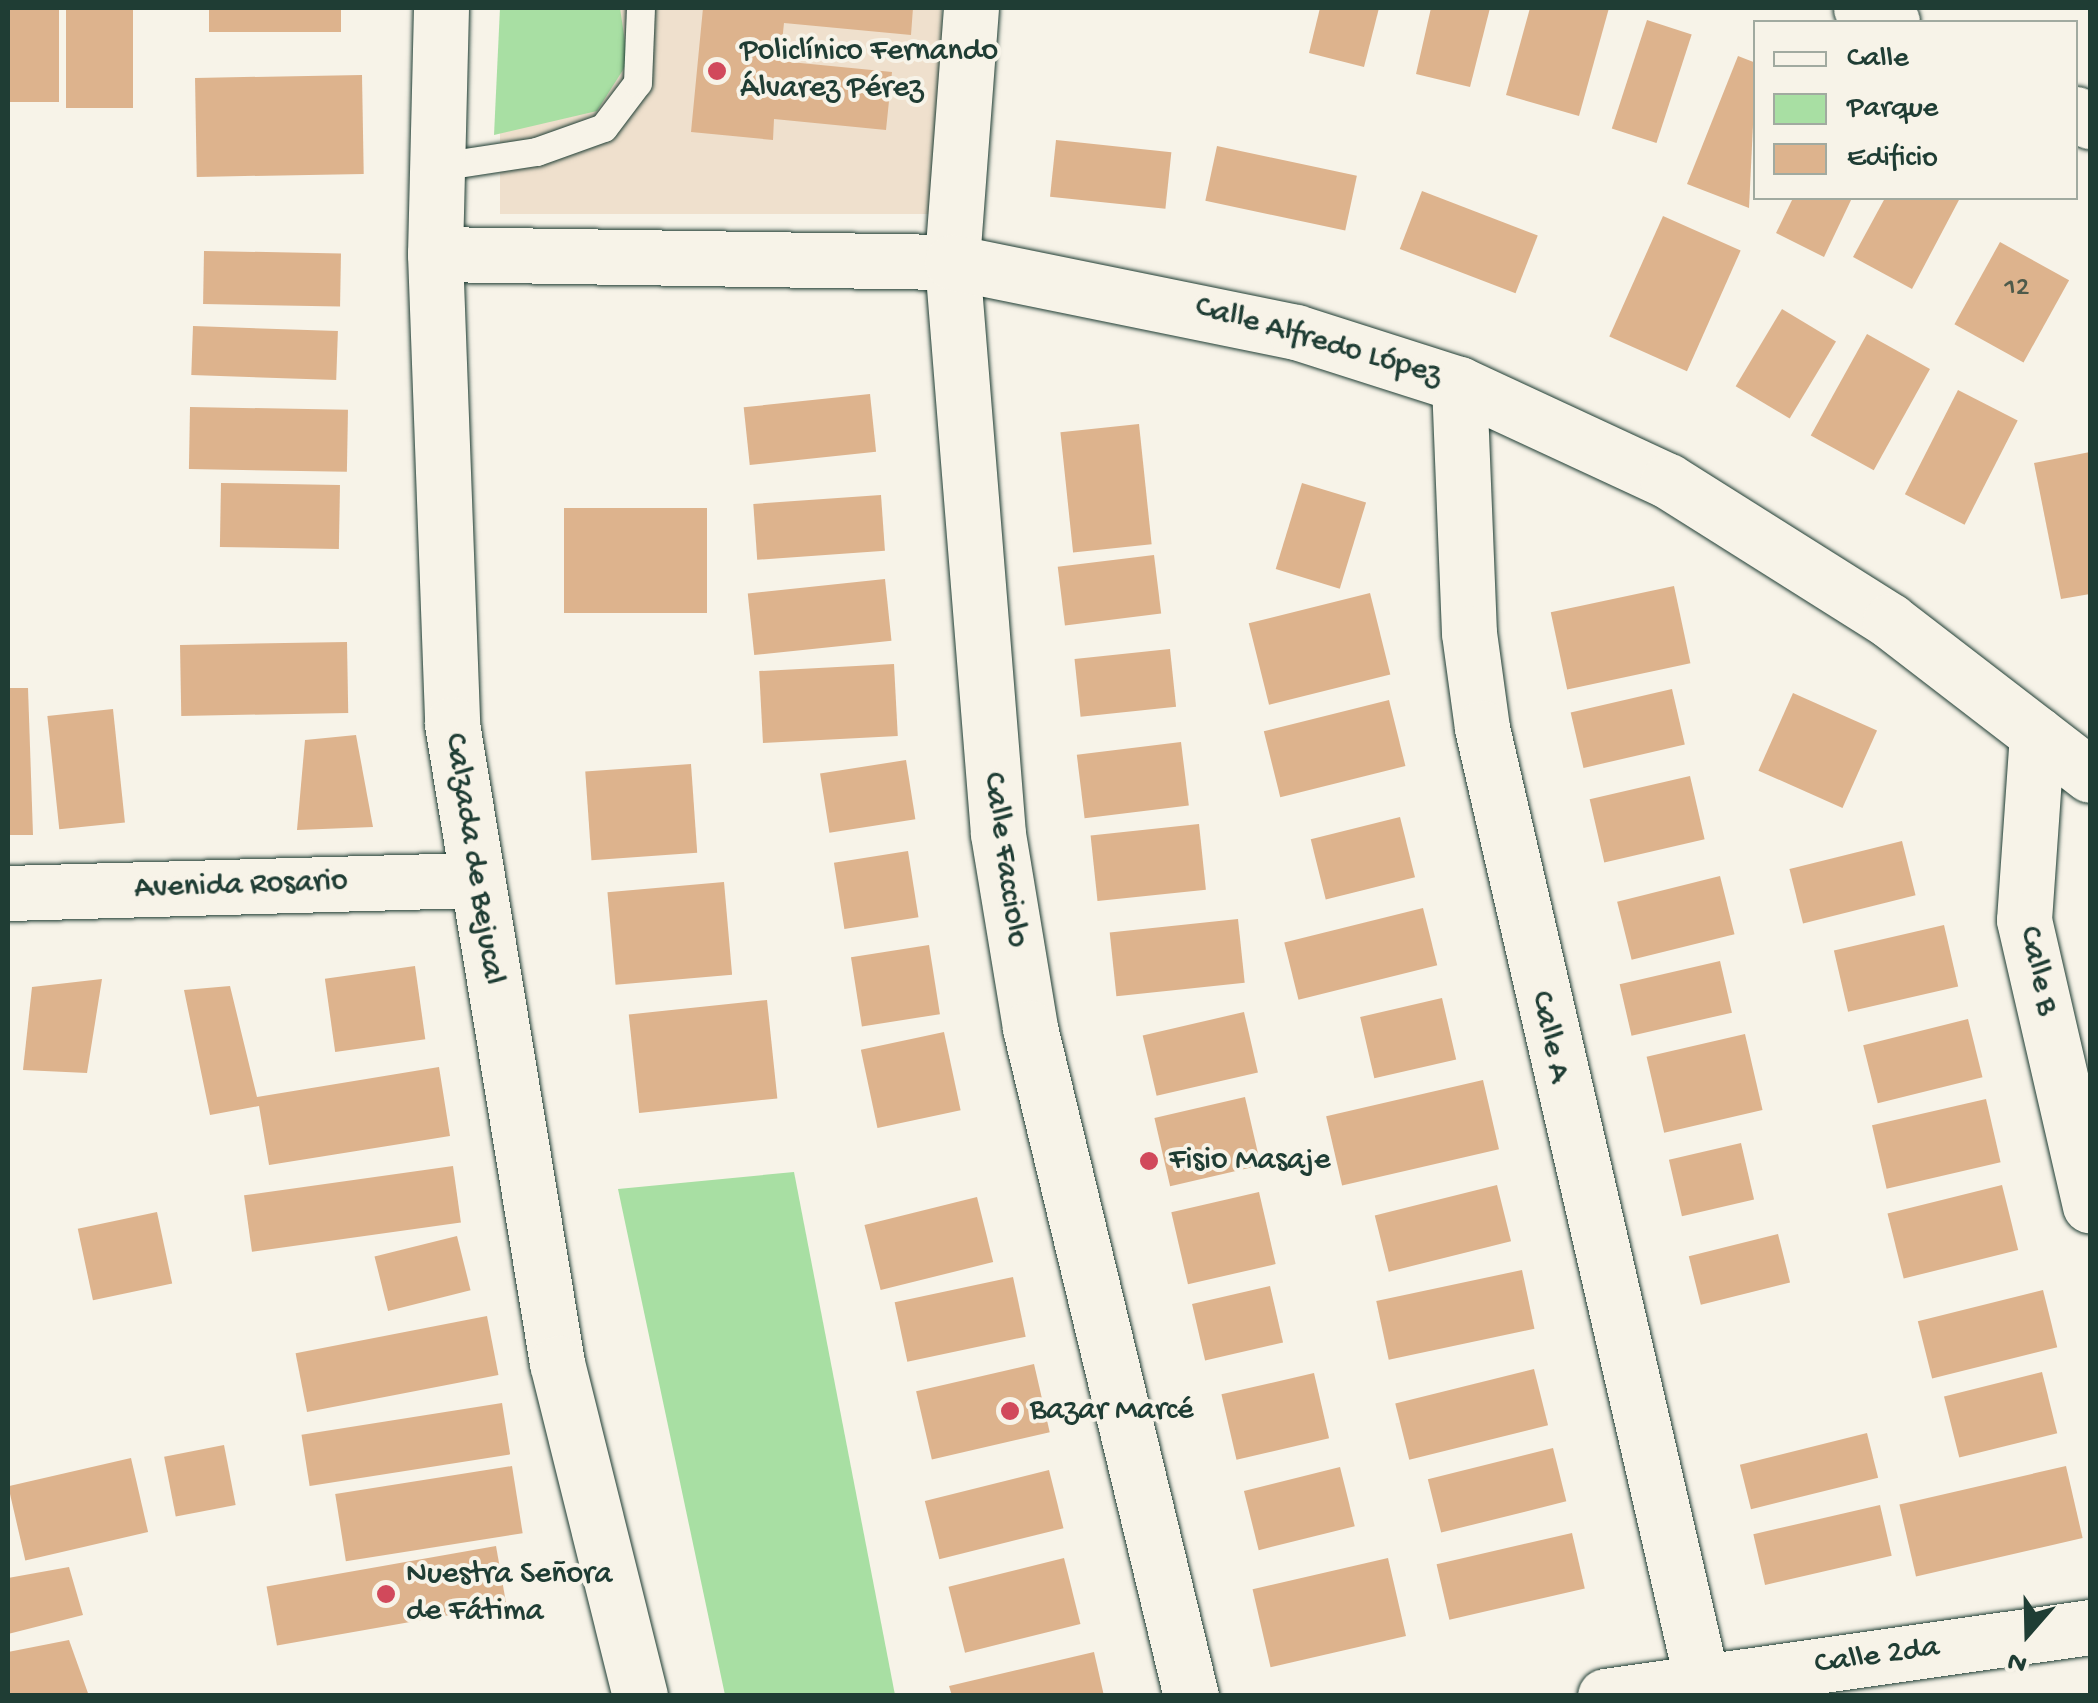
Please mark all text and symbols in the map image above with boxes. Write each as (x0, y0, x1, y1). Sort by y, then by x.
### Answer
legend (1753, 20, 2078, 200)
place label: Policlínico Fernando Álvarez Pérez (740, 34, 998, 109)
text: Calle (1847, 42, 1909, 77)
marker: Policlínico Fernando Álvarez Pérez (704, 58, 730, 84)
text: Parque (1847, 92, 1938, 127)
text: Edificio (1847, 142, 1938, 177)
house number: 12 (2004, 272, 2030, 306)
street label: Calle Alfredo López (1190, 288, 1446, 396)
street label: Calzada de Bejucal (434, 731, 512, 987)
street label: Calle Facciolo (973, 770, 1035, 950)
street label: Avenida Rosario (134, 863, 348, 909)
street label: Calle B (2009, 923, 2065, 1019)
street label: Calle A (1521, 988, 1577, 1086)
place label: Fisio Masaje (1169, 1142, 1331, 1180)
marker: Fisio Masaje (1138, 1150, 1160, 1172)
place label: Bazar Marcé (1030, 1392, 1194, 1430)
marker: Bazar Marcé (999, 1400, 1021, 1422)
place label: Nuestra Señora de Fátima (406, 1557, 612, 1632)
marker: Nuestra Señora de Fátima (375, 1583, 397, 1605)
north arrow (1978, 1583, 2078, 1683)
street label: Calle 2da (1812, 1629, 1942, 1685)
text: N (2003, 1643, 2032, 1680)

